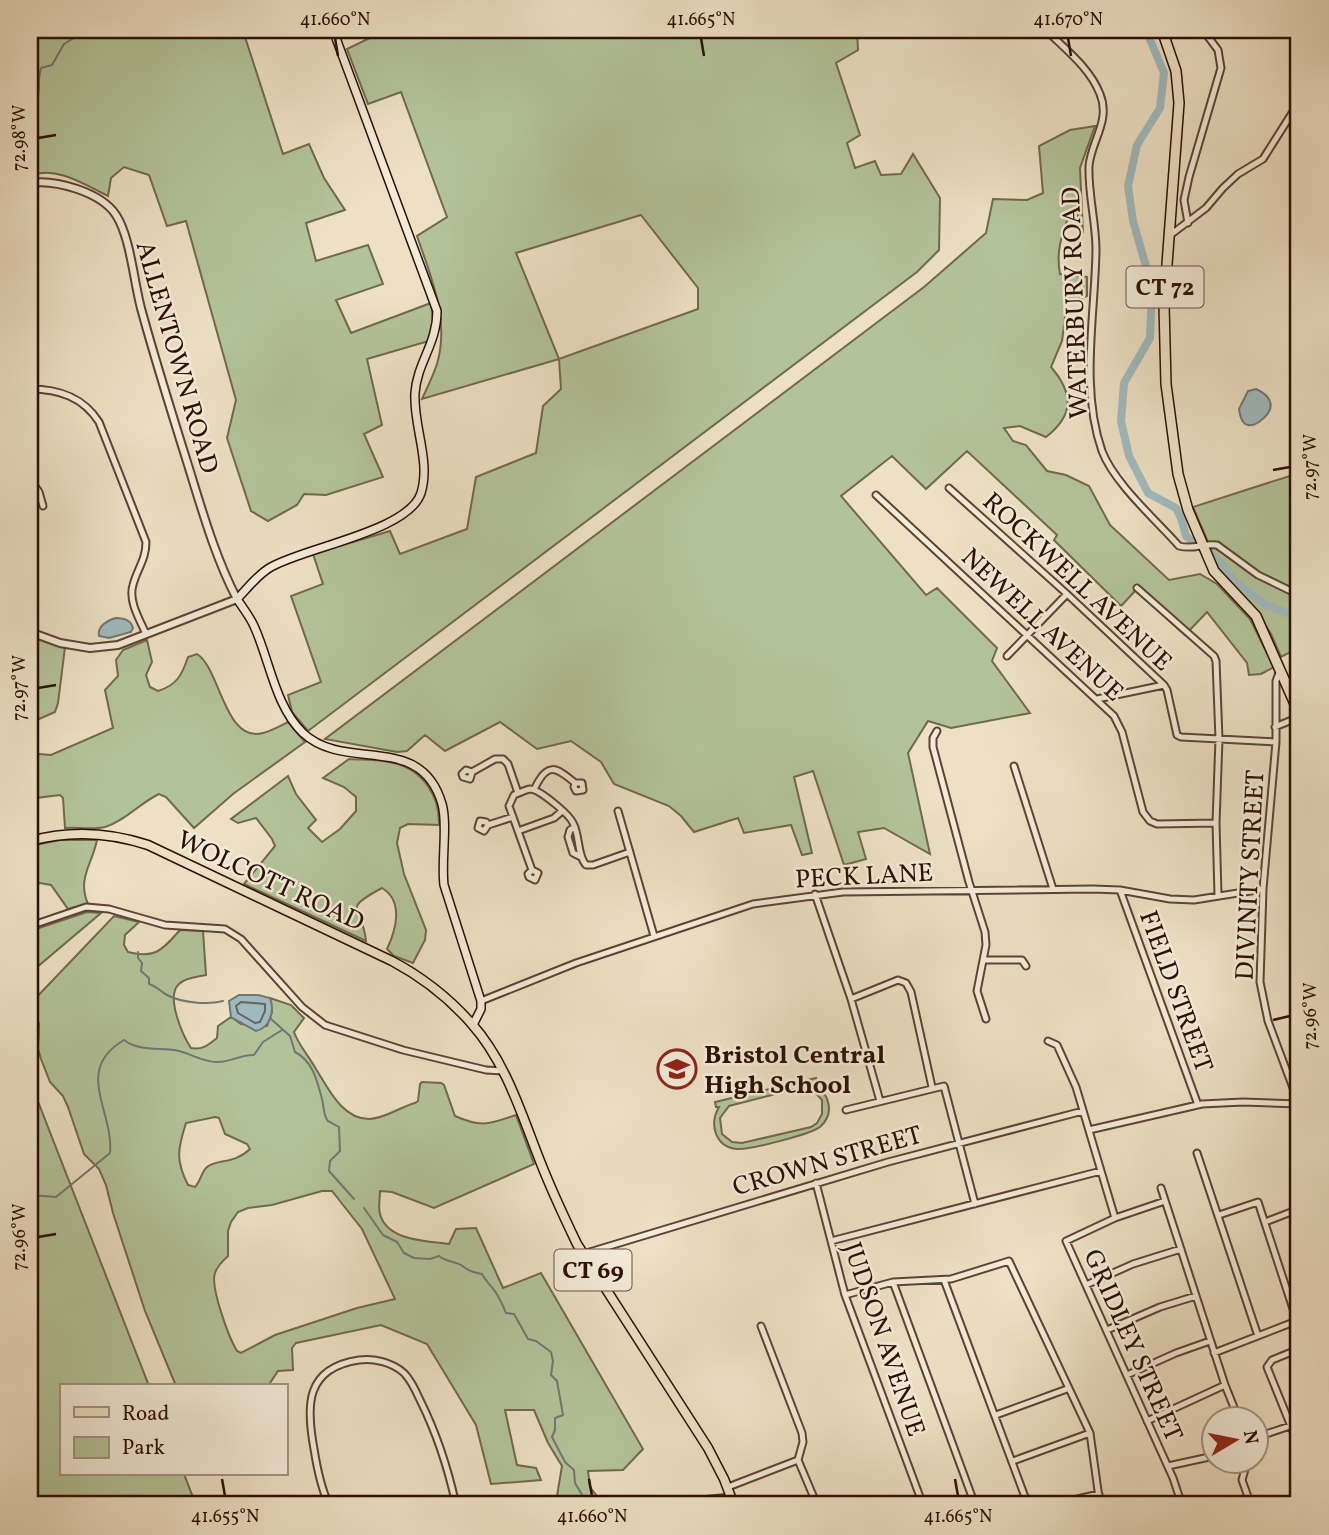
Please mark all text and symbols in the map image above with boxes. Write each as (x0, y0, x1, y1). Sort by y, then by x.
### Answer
text: 41.660°N (300, 8, 370, 33)
text: 41.665°N (667, 8, 735, 33)
text: 41.670°N (1033, 8, 1103, 33)
text: 72.98°W (8, 105, 33, 171)
street label: WATERBURY ROAD (1054, 186, 1098, 420)
street label: ALLENTOWN ROAD (126, 237, 226, 478)
road number: CT 72 (1126, 266, 1204, 308)
text: 72.97°W (1299, 434, 1324, 500)
street label: ROCKWELL AVENUE (974, 485, 1180, 680)
street label: NEWELL AVENUE (952, 541, 1131, 710)
text: 72.97°W (8, 655, 33, 721)
street label: DIVINITY STREET (1228, 769, 1274, 981)
street label: WOLCOTT ROAD (171, 823, 370, 941)
street label: PECK LANE (794, 855, 934, 899)
street label: FIELD STREET (1129, 906, 1221, 1078)
text: 72.96°W (1299, 982, 1324, 1050)
place label: Bristol Central High School (704, 1038, 885, 1104)
school or university icon: Bristol Central High School (656, 1048, 698, 1090)
street label: CROWN STREET (729, 1118, 927, 1206)
text: 72.96°W (8, 1203, 33, 1271)
street label: JUDSON AVENUE (833, 1238, 933, 1442)
street label: GRIDLEY STREET (1074, 1244, 1191, 1448)
road number: CT 69 (554, 1250, 632, 1290)
legend (60, 1384, 287, 1476)
text: Road (122, 1400, 169, 1429)
north arrow (1200, 1406, 1270, 1476)
text: N (1236, 1428, 1264, 1447)
text: Park (122, 1434, 165, 1463)
text: 41.655°N (191, 1505, 259, 1530)
text: 41.660°N (557, 1505, 627, 1530)
text: 41.665°N (924, 1505, 992, 1530)

